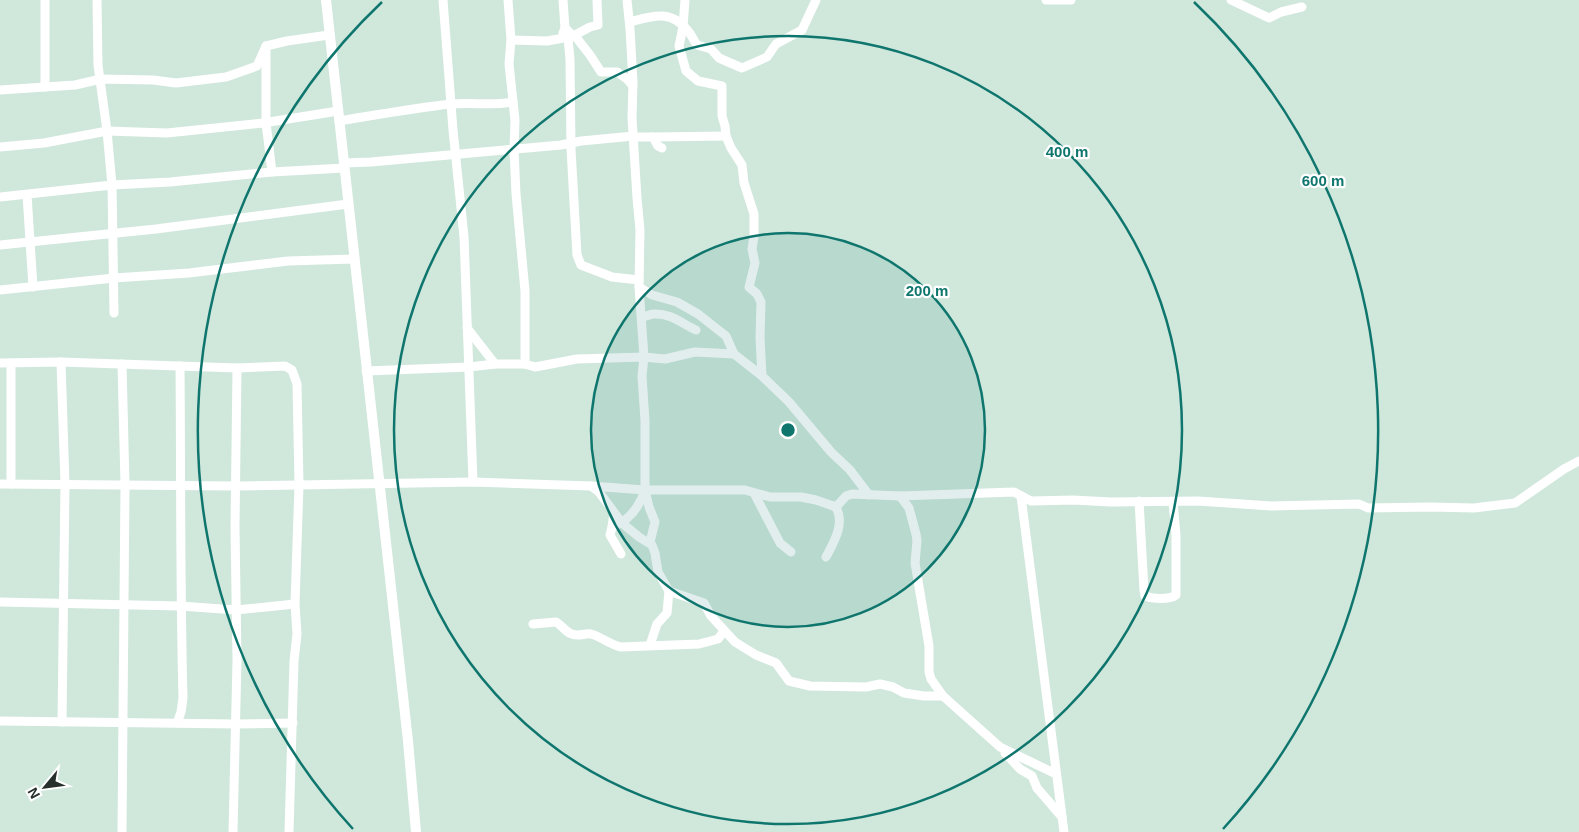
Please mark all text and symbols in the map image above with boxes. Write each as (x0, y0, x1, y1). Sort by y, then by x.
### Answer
text: 400 m (1046, 143, 1088, 160)
text: 600 m (1302, 172, 1344, 189)
text: 200 m (906, 282, 948, 299)
centre of rings (779, 421, 797, 439)
north arrow (20, 762, 70, 812)
text: N (24, 785, 43, 802)

